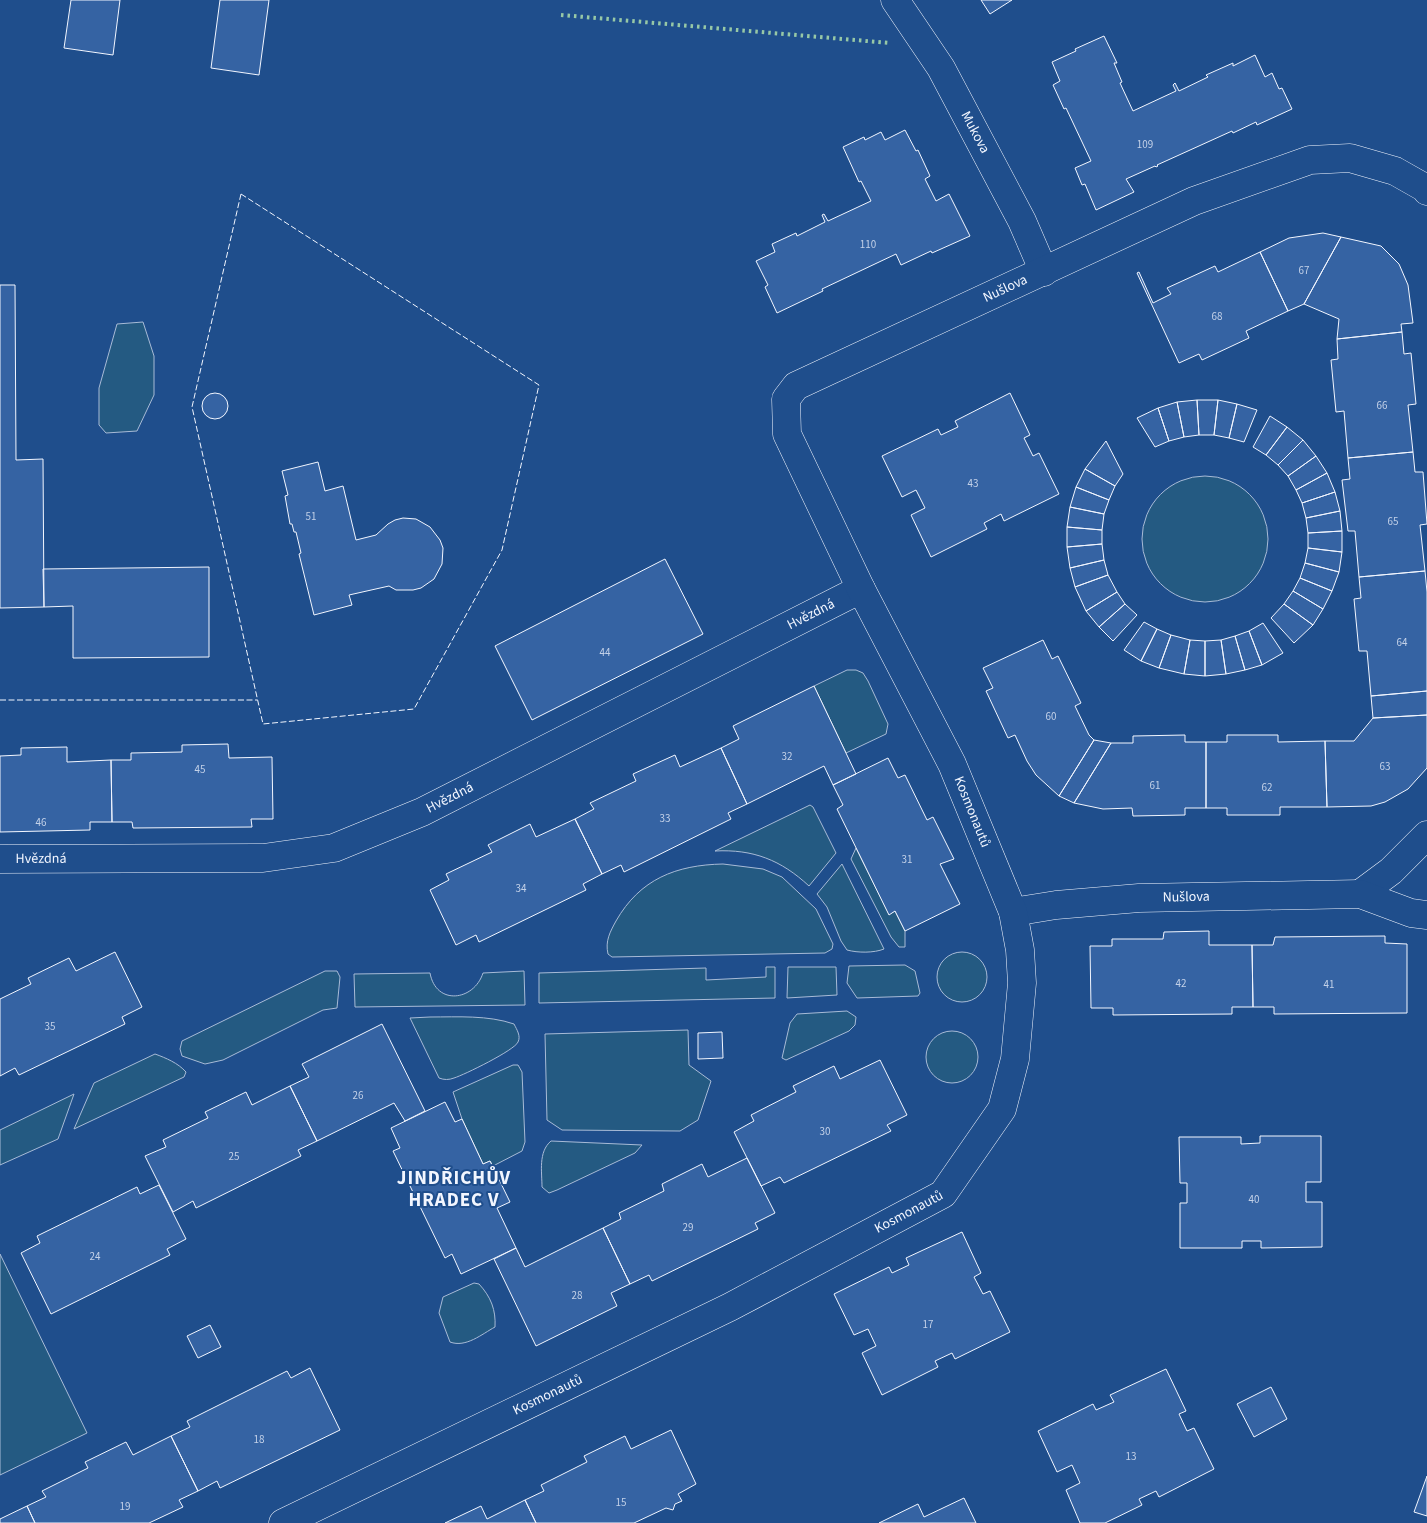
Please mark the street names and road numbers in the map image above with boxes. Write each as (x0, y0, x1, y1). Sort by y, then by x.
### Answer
street label: Mukova (956, 108, 995, 157)
street label: Nušlova (980, 270, 1031, 308)
street label: Hvězdná (784, 594, 838, 635)
street label: Kosmonautů (949, 773, 995, 851)
street label: Hvězdná (423, 777, 477, 818)
street label: Hvězdná (16, 849, 66, 869)
street label: Nušlova (1162, 887, 1210, 908)
street label: Kosmonautů (871, 1186, 947, 1239)
street label: Kosmonautů (509, 1370, 586, 1420)

